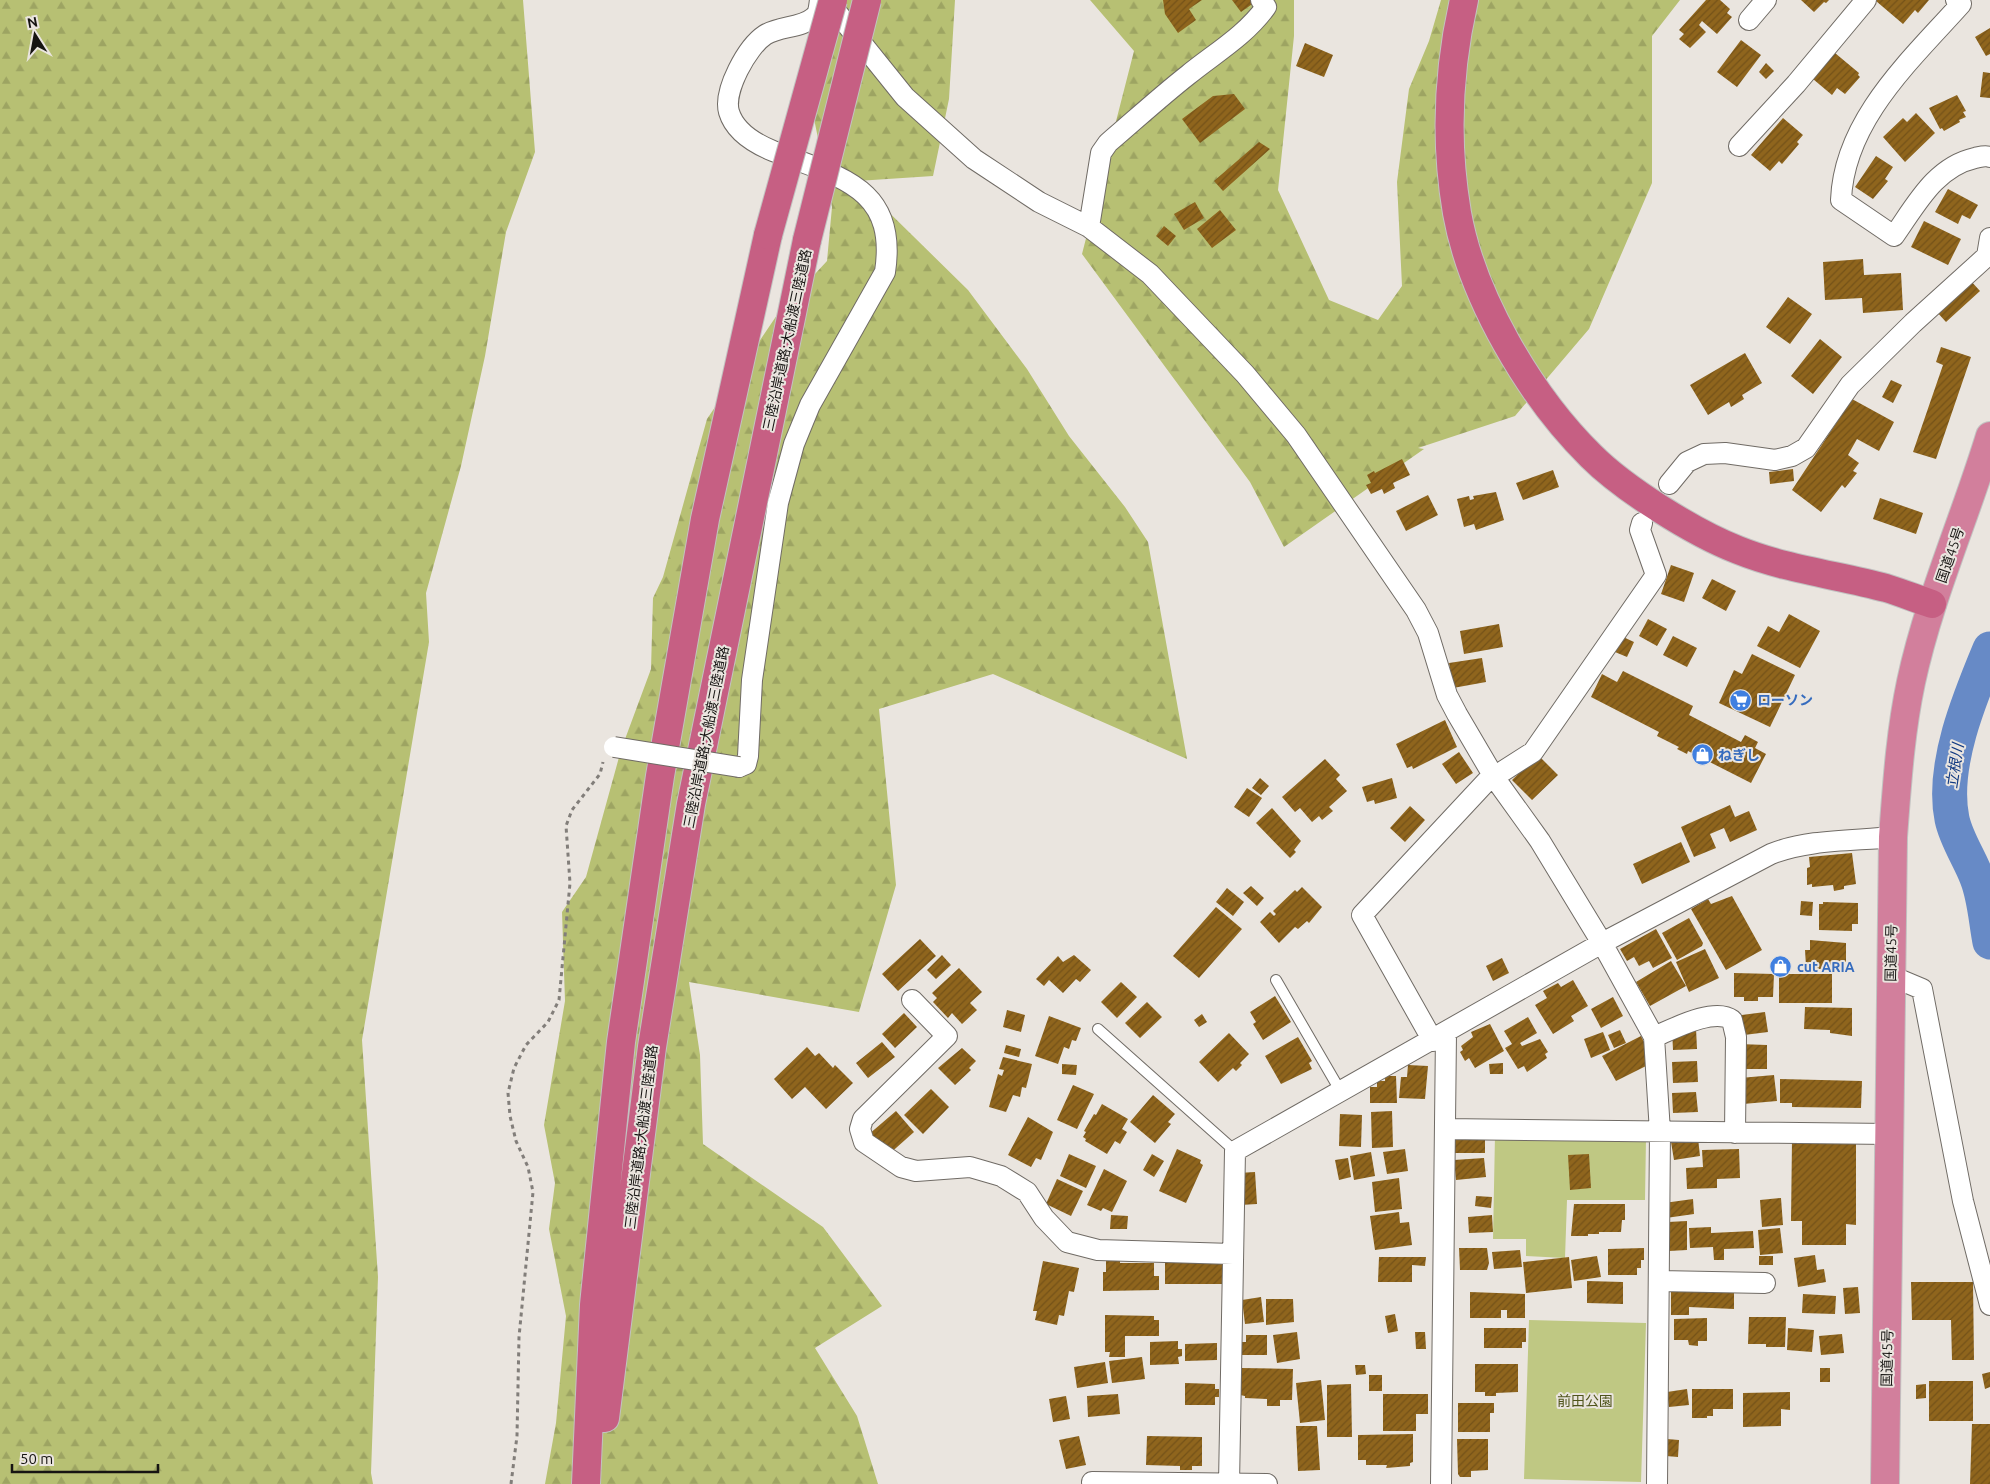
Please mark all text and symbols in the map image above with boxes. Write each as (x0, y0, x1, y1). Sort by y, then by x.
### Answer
north arrow (10, 10, 60, 60)
text: N (26, 13, 39, 31)
street label: 三陸沿岸道路;大船渡三陸道路 (760, 248, 814, 432)
street label: 国道45号 (1933, 525, 1967, 585)
street label: 三陸沿岸道路;大船渡三陸道路 (680, 644, 732, 830)
supermarket icon: ローソン (1729, 688, 1753, 712)
place label: ローソン (1757, 692, 1813, 708)
water label: 立根川 (1943, 740, 1967, 789)
shop icon: ねぎし (1690, 743, 1714, 767)
place label: ねぎし (1718, 747, 1760, 763)
street label: 国道45号 (1882, 924, 1900, 982)
shop icon: cut ARIA (1769, 955, 1793, 979)
place label: cut ARIA (1797, 959, 1855, 975)
street label: 三陸沿岸道路;大船渡三陸道路 (622, 1044, 660, 1230)
street label: 国道45号 (1878, 1329, 1896, 1387)
park label: 前田公園 (1557, 1393, 1613, 1409)
scale bar (12, 1442, 159, 1474)
text: 50 m (20, 1450, 53, 1467)

